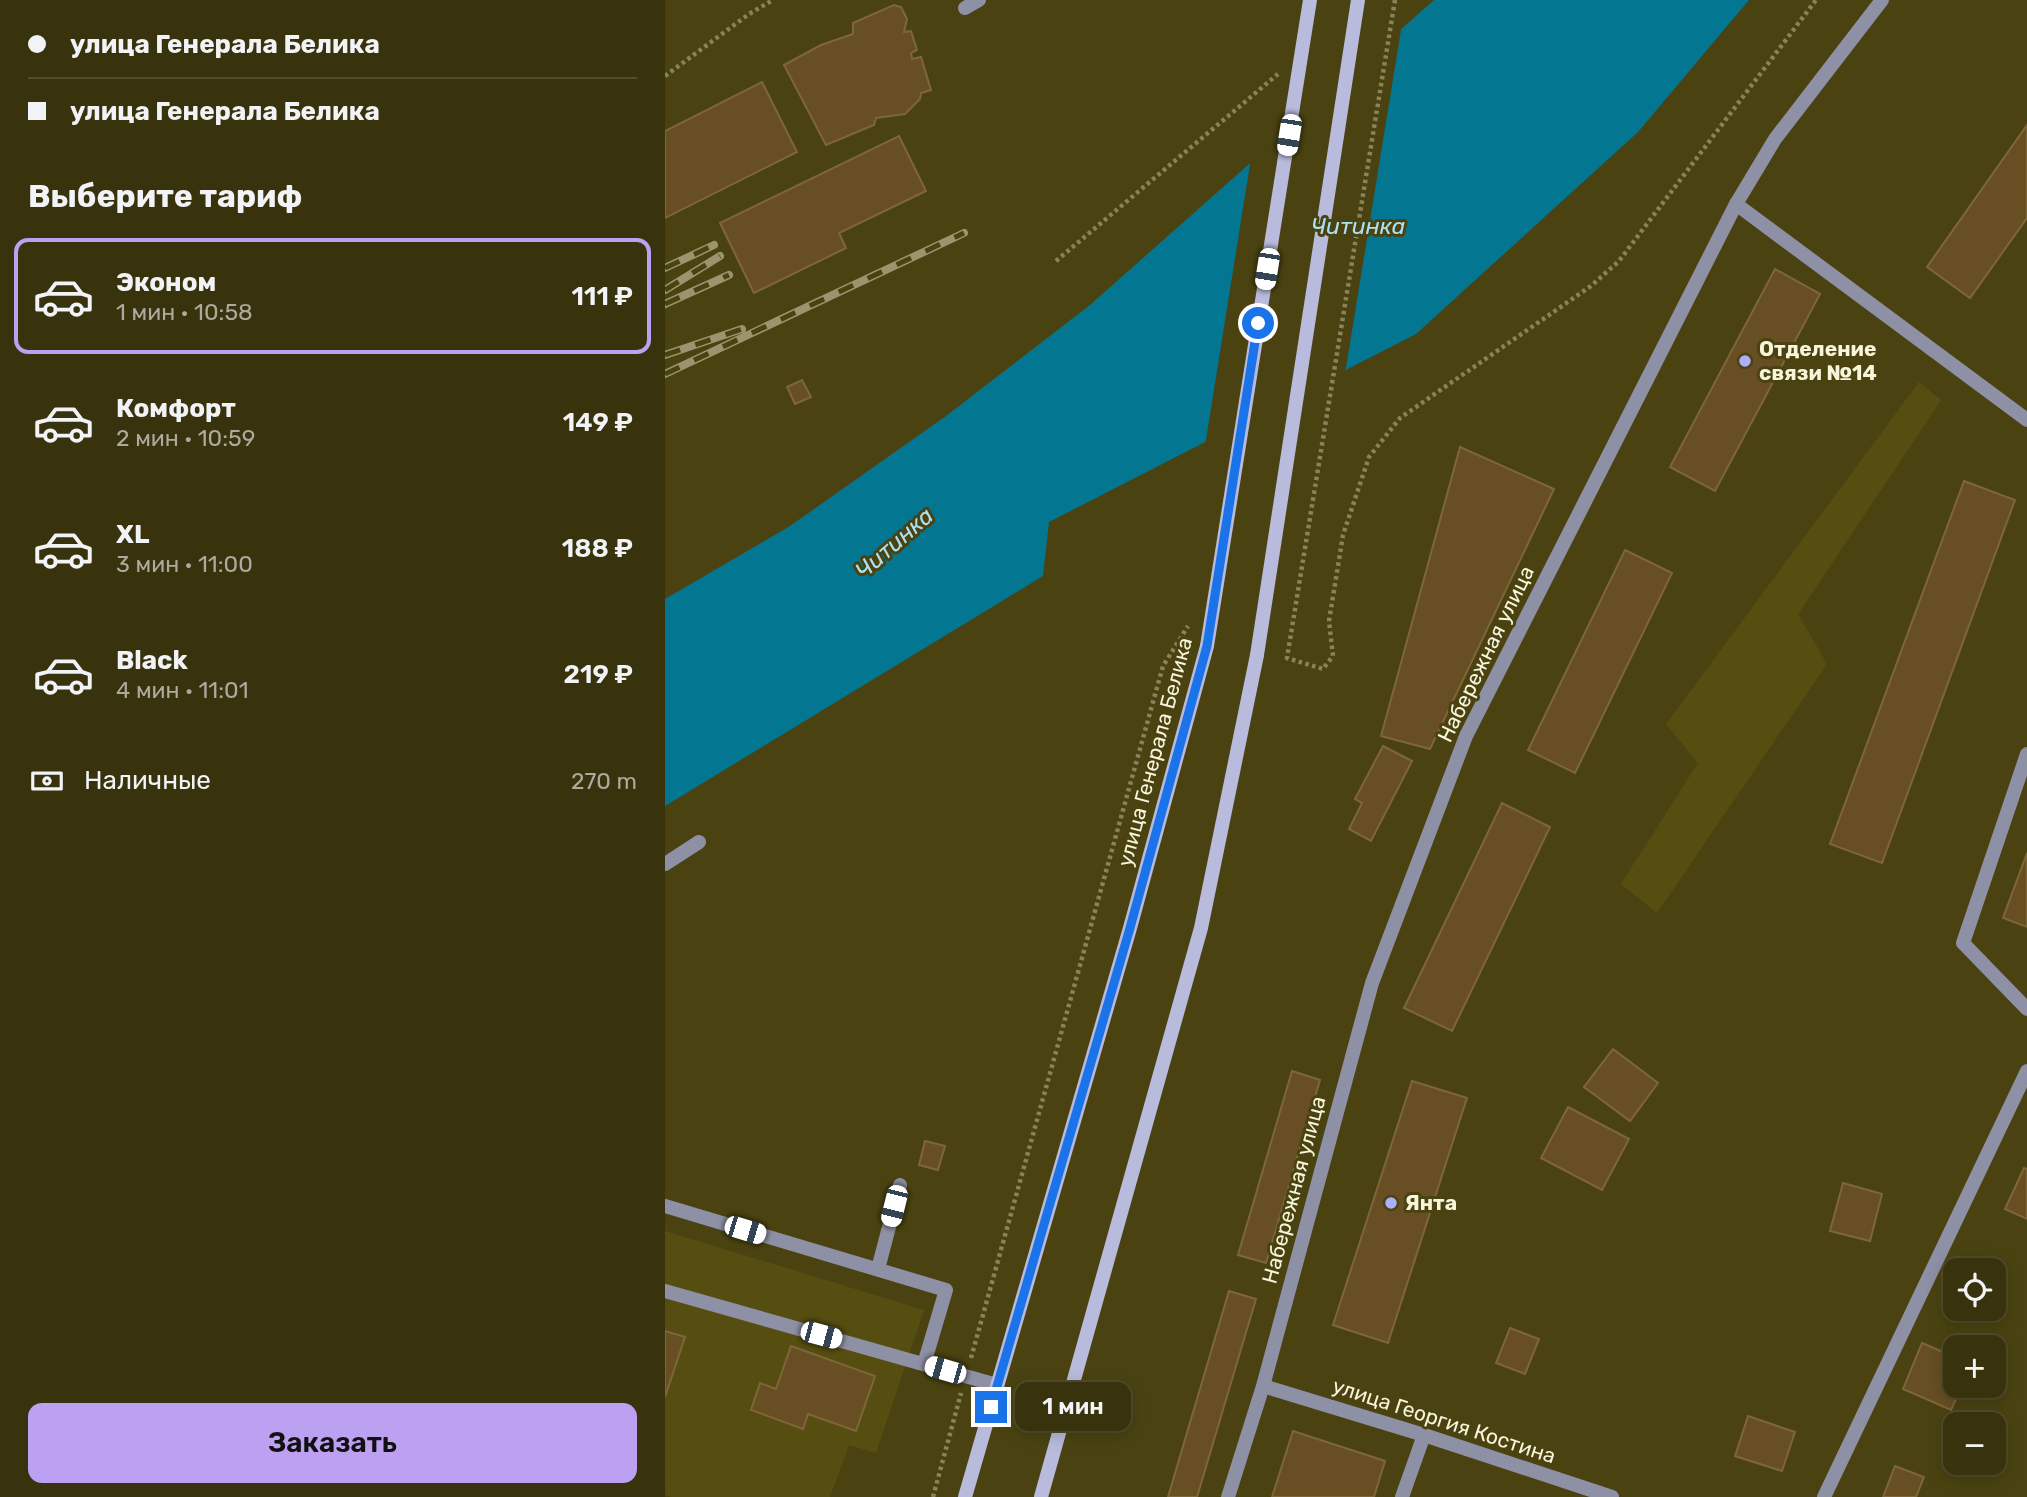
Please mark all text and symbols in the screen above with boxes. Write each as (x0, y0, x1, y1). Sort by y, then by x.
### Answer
text: улица Генерала Белика (70, 29, 380, 60)
text: улица Генерала Белика (70, 96, 380, 127)
car (1276, 113, 1303, 157)
text: Выберите тариф (28, 177, 302, 215)
water label: Читинка (1311, 212, 1405, 240)
car (1254, 247, 1281, 291)
icon: car (32, 265, 95, 328)
text: Эконом (116, 267, 216, 298)
text: 111 ₽ (571, 281, 633, 312)
text: 1 мин · 10:58 (116, 298, 253, 326)
route start (1242, 307, 1274, 339)
place label: Отделение связи №14 (1759, 336, 1877, 385)
marker: Отделение связи №14 (1737, 353, 1753, 369)
icon: car (32, 391, 95, 454)
text: Комфорт (116, 393, 236, 424)
text: 149 ₽ (563, 407, 633, 438)
text: 2 мин · 10:59 (116, 424, 255, 452)
water label: Читинка (849, 501, 939, 585)
icon: car (32, 517, 95, 580)
text: XL (116, 519, 149, 550)
text: 188 ₽ (562, 533, 633, 564)
text: 3 мин · 11:00 (116, 550, 253, 578)
street label: Набережная улица (1432, 562, 1539, 746)
street label: улица Генерала Белика (1112, 635, 1197, 869)
icon: car (32, 643, 95, 706)
text: Black (116, 645, 188, 676)
text: 219 ₽ (564, 659, 633, 690)
text: 4 мин · 11:01 (116, 676, 249, 704)
icon: cash (28, 762, 66, 800)
text: Наличные (84, 765, 211, 796)
text: 270 m (571, 767, 637, 795)
street label: Набережная улица (1256, 1093, 1331, 1286)
car (879, 1183, 910, 1229)
place label: Янта (1405, 1190, 1457, 1215)
marker: Янта (1383, 1195, 1399, 1211)
car (722, 1214, 769, 1246)
map controls (1943, 1258, 2006, 1475)
button: locate (1943, 1258, 2006, 1321)
car (798, 1319, 845, 1351)
button: + (1943, 1335, 2006, 1398)
car (922, 1354, 969, 1386)
street label: улица Георгия Костина (1329, 1373, 1559, 1468)
callout: 1 мин (1015, 1382, 1131, 1432)
route end (975, 1391, 1007, 1423)
text: 1 мин (1042, 1392, 1104, 1420)
button: Заказать (28, 1403, 637, 1483)
button: − (1943, 1412, 2006, 1475)

